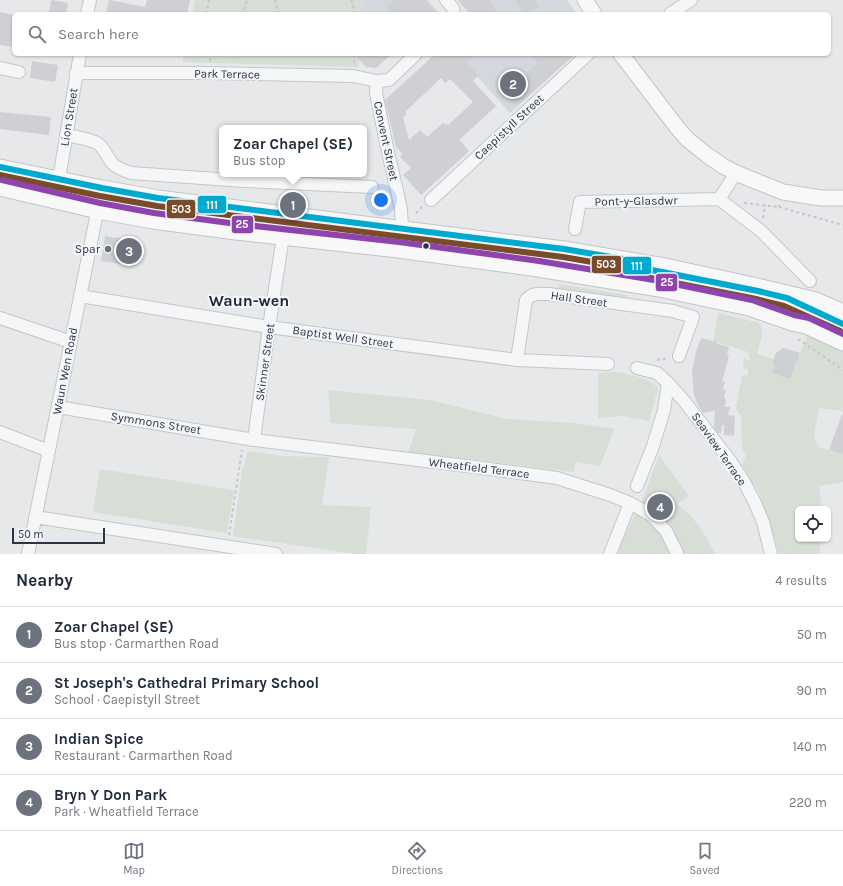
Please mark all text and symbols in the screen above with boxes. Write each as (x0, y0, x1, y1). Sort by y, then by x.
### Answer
search box (12, 12, 831, 56)
icon: search (26, 23, 48, 45)
text: Search here (58, 25, 139, 43)
street label: Park Terrace (194, 66, 260, 82)
pin: 2 (500, 69, 526, 99)
street label: Lion Street (57, 86, 81, 147)
street label: Caepistyll Street (471, 91, 547, 163)
street label: Convent Street (371, 100, 401, 182)
popup (219, 125, 367, 177)
text: Zoar Chapel (SE) (233, 135, 353, 153)
text: Bus stop (233, 153, 285, 168)
pin: 1 (280, 190, 306, 220)
your location (371, 190, 391, 210)
street label: Pont-y-Glasdwr (594, 193, 678, 209)
line badge: 111 (197, 195, 227, 214)
line badge: 503 (166, 199, 196, 219)
text: 111 (206, 199, 218, 212)
text: 503 (171, 203, 191, 216)
line badge: 25 (231, 215, 254, 234)
text: 25 (235, 218, 249, 231)
pin: 3 (116, 236, 142, 266)
unlabelled marker (421, 241, 431, 251)
place label: Spar (75, 242, 101, 256)
marker: Spar (103, 244, 113, 254)
line badge: 503 (591, 255, 622, 274)
line badge: 111 (622, 256, 652, 275)
text: 503 (596, 258, 616, 271)
text: 111 (631, 260, 643, 273)
line badge: 25 (655, 273, 678, 292)
text: 25 (660, 276, 674, 289)
street label: Hall Street (550, 288, 609, 310)
district label: Waun-wen (209, 291, 289, 310)
street label: Skinner Street (253, 322, 277, 402)
street label: Baptist Well Street (292, 323, 395, 351)
street label: Waun Wen Road (50, 326, 80, 416)
street label: Symmons Street (110, 409, 203, 437)
street label: Seaview Terrace (689, 410, 749, 488)
street label: Wheatfield Terrace (428, 455, 530, 481)
pin: 4 (647, 492, 673, 522)
map controls (795, 506, 831, 542)
button: locate (795, 506, 831, 542)
scale bar (12, 526, 105, 545)
text: 50 m (18, 528, 44, 541)
text: Nearby (16, 570, 73, 590)
text: 4 results (775, 573, 827, 588)
text: Zoar Chapel (SE) (54, 618, 174, 636)
text: 1 (27, 627, 31, 642)
text: 50 m (797, 627, 827, 642)
text: Bus stop · Carmarthen Road (54, 636, 219, 651)
text: St Joseph's Cathedral Primary School (54, 674, 319, 692)
text: 2 (25, 683, 33, 698)
text: 90 m (796, 683, 827, 698)
text: School · Caepistyll Street (54, 692, 200, 707)
text: Indian Spice (54, 730, 143, 748)
text: 3 (25, 739, 33, 754)
text: 140 m (792, 739, 827, 754)
text: Restaurant · Carmarthen Road (54, 748, 233, 763)
text: Bryn Y Don Park (54, 786, 167, 804)
text: 4 (25, 795, 33, 810)
text: 220 m (789, 795, 827, 810)
text: Park · Wheatfield Terrace (54, 804, 199, 819)
tab: Map (123, 840, 145, 877)
tab: Directions (391, 840, 443, 877)
tab: Saved (689, 840, 720, 877)

